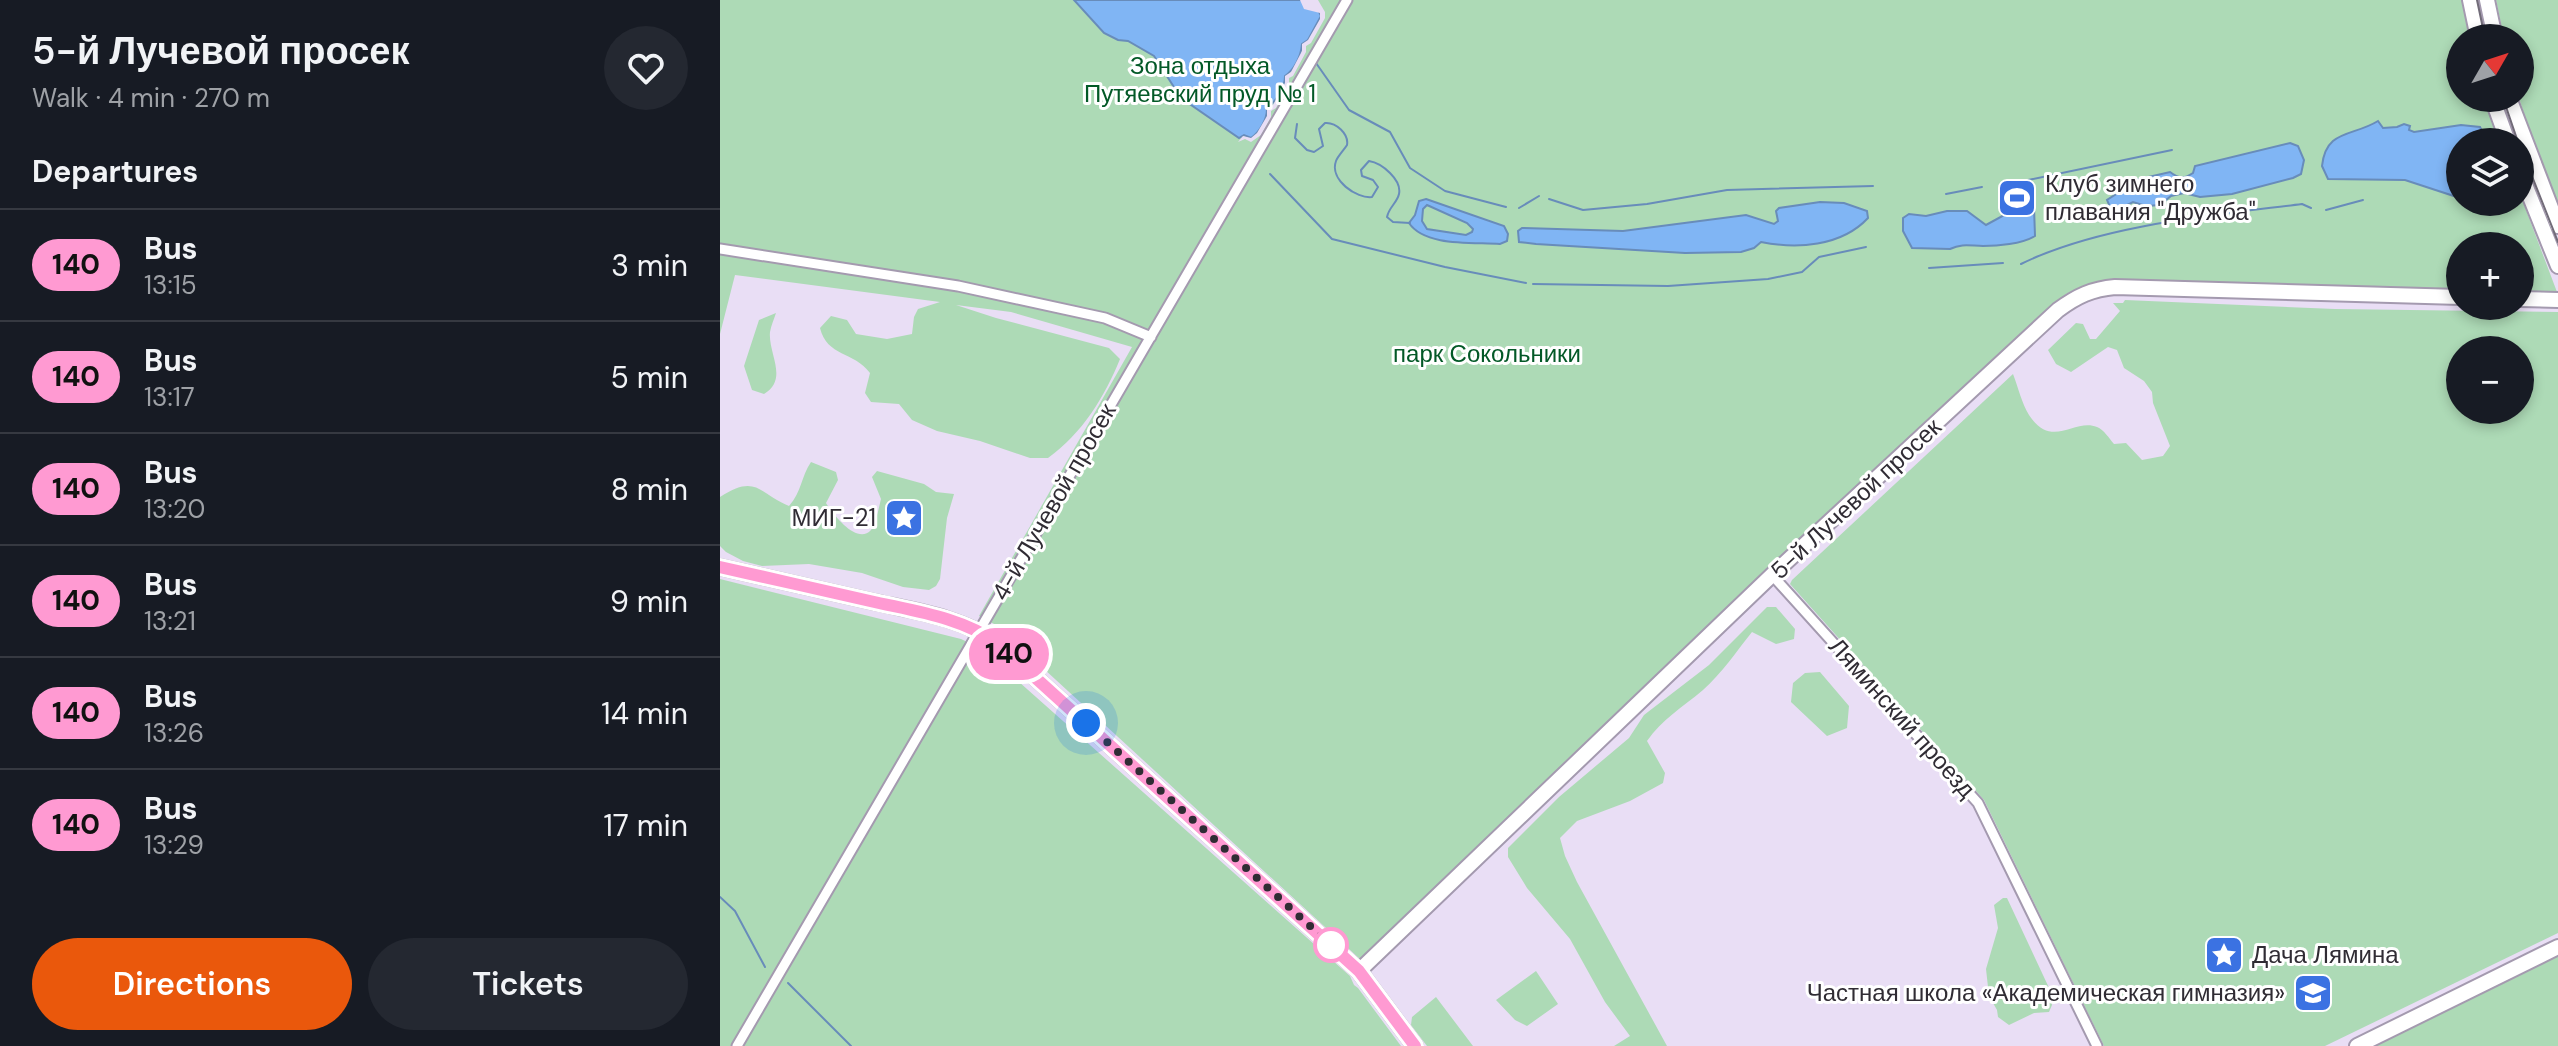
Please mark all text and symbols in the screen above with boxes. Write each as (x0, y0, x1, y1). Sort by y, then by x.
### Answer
north arrow (2446, 24, 2534, 112)
map controls (2446, 24, 2534, 424)
text: 5-й Лучевой просек (32, 26, 409, 76)
button: heart (604, 26, 688, 110)
park label: Зона отдыха Путяевский пруд № 1 (1084, 50, 1316, 109)
text: Walk · 4 min · 270 m (32, 81, 270, 115)
button: layers (2446, 128, 2534, 216)
text: Departures (32, 152, 198, 191)
place label: Клуб зимнего плавания "Дружба" (2045, 168, 2256, 227)
sports icon: Клуб зимнего плавания "Дружба" (1996, 177, 2038, 219)
text: Bus (144, 229, 198, 268)
button: + (2446, 232, 2534, 320)
text: 140 (52, 246, 100, 283)
text: 3 min (611, 246, 688, 285)
text: 13:15 (144, 268, 197, 302)
button: − (2446, 336, 2534, 424)
park label: парк Сокольники (1393, 338, 1581, 369)
text: Bus (144, 341, 198, 380)
text: 140 (52, 358, 100, 395)
text: 5 min (611, 358, 688, 397)
text: 13:17 (144, 380, 195, 414)
street label: 4-й Лучевой просек (985, 397, 1123, 606)
street label: 5-й Лучевой просек (1764, 411, 1948, 586)
text: Bus (144, 453, 198, 492)
text: 140 (52, 470, 100, 507)
text: 8 min (611, 470, 688, 509)
text: 13:20 (144, 492, 205, 526)
place icon: МИГ-21 (883, 497, 925, 539)
place label: МИГ-21 (791, 502, 876, 533)
text: Bus (144, 565, 198, 604)
text: 140 (52, 582, 100, 619)
text: 9 min (610, 582, 688, 621)
text: 13:21 (144, 604, 196, 638)
line badge: 140 (963, 628, 1055, 680)
street label: Ляминский проезд (1822, 631, 1982, 804)
text: 140 (985, 635, 1033, 672)
text: Bus (144, 677, 198, 716)
text: 140 (52, 694, 100, 731)
text: 14 min (601, 694, 688, 733)
your location (1066, 703, 1106, 743)
text: 13:26 (144, 716, 204, 750)
text: Bus (144, 789, 198, 828)
text: 140 (52, 806, 100, 843)
text: 17 min (603, 806, 688, 845)
text: 13:29 (144, 828, 204, 862)
unlabelled marker (1314, 928, 1348, 962)
place icon: Дача Лямина (2203, 934, 2245, 976)
button: Directions (32, 938, 352, 1030)
button: Tickets (368, 938, 688, 1030)
place label: Дача Лямина (2252, 939, 2399, 970)
school or university icon: Частная школа «Академическая гимназия» (2292, 972, 2334, 1014)
place label: Частная школа «Академическая гимназия» (1807, 977, 2285, 1008)

